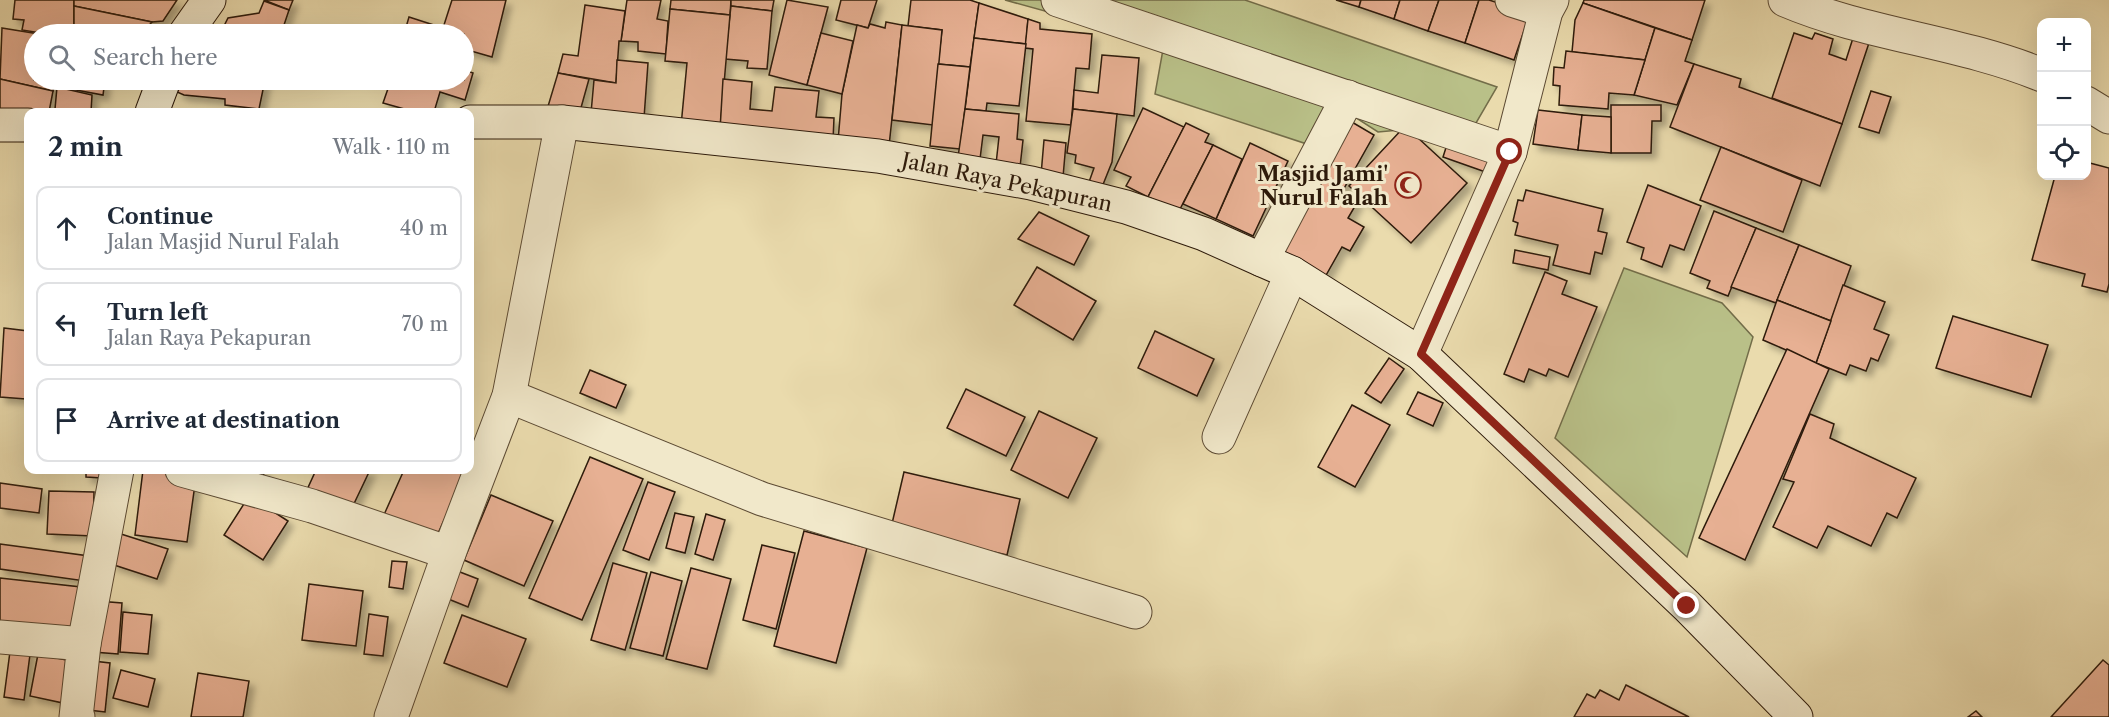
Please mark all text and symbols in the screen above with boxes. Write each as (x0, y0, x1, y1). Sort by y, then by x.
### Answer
map controls (2037, 18, 2091, 180)
button: + (2037, 18, 2091, 72)
search box (24, 24, 474, 90)
icon: search (45, 41, 78, 74)
text: Search here (93, 44, 218, 71)
button: − (2037, 72, 2091, 126)
button: locate (2037, 126, 2091, 180)
text: 2 min (48, 131, 123, 163)
text: Walk · 110 m (333, 135, 450, 159)
route start (1496, 138, 1522, 164)
street label: Jalan Raya Pekapuran (897, 147, 1114, 217)
place label: Masjid Jami' Nurul Falah (1257, 161, 1389, 210)
mosque icon: Masjid Jami' Nurul Falah (1393, 170, 1423, 200)
text: Continue (107, 203, 213, 230)
icon: ahead (50, 212, 83, 245)
text: 40 m (400, 216, 448, 240)
text: Jalan Masjid Nurul Falah (107, 230, 340, 254)
text: Turn left (107, 299, 208, 326)
icon: left (50, 308, 83, 341)
text: 70 m (402, 312, 448, 336)
text: Jalan Raya Pekapuran (107, 326, 311, 350)
icon: arrive (50, 404, 83, 437)
text: Arrive at destination (107, 407, 340, 434)
route end (1673, 592, 1699, 618)

